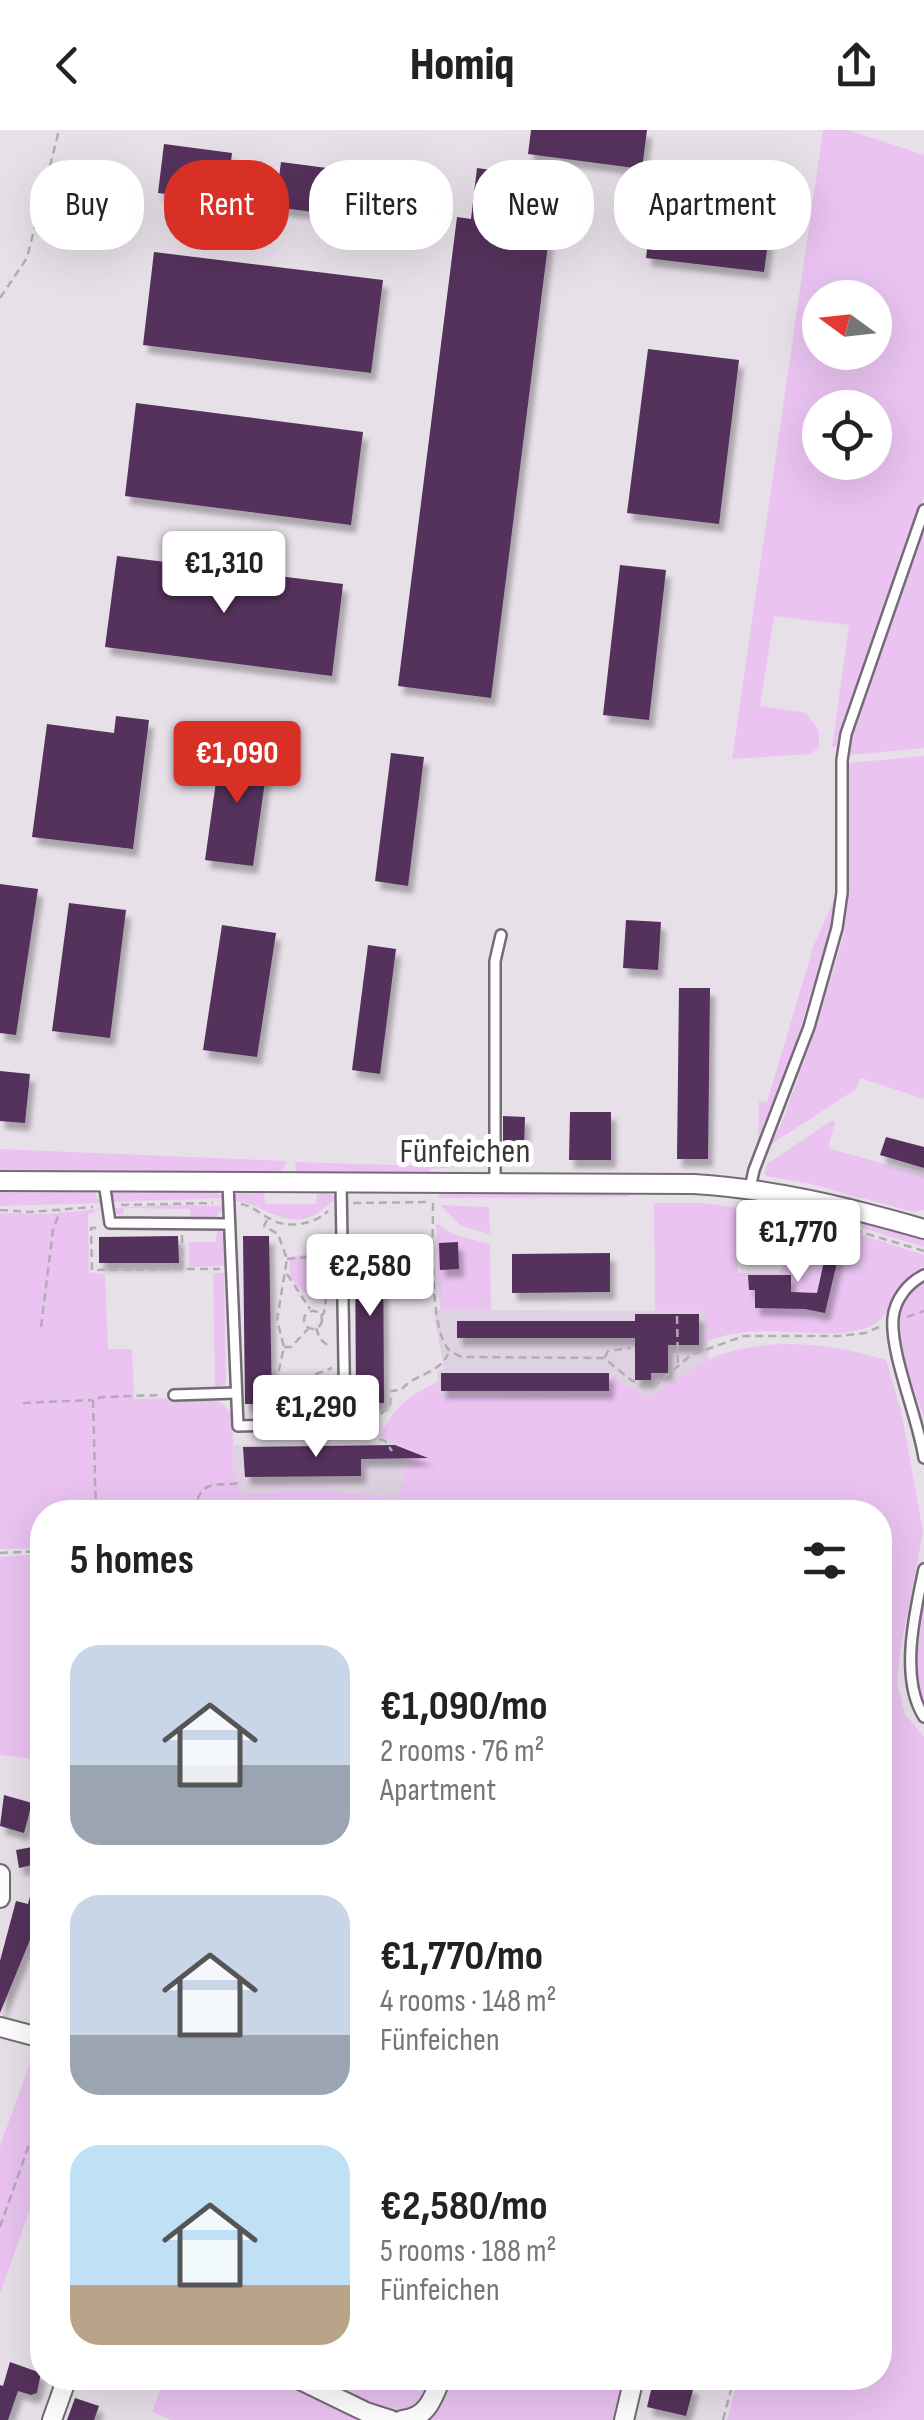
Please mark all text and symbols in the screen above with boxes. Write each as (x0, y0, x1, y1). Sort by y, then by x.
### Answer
icon: back (40, 38, 95, 93)
text: Homiq (410, 38, 514, 93)
icon: share (829, 38, 884, 93)
chip: Buy (30, 160, 144, 250)
chip: Rent (164, 160, 289, 250)
chip: Filters (309, 160, 453, 250)
chip: New (473, 160, 594, 250)
chip: Apartment (614, 160, 811, 250)
north arrow (802, 280, 892, 370)
map controls (802, 280, 892, 480)
button: locate (802, 390, 892, 480)
pin: €1,310 (143, 531, 305, 616)
text: €1,310 (184, 544, 264, 583)
pin: €1,090 (156, 721, 318, 806)
text: €1,090 (196, 734, 278, 773)
street label: Fünfeichen (400, 1130, 530, 1173)
pin: €1,770 (717, 1200, 879, 1285)
text: €1,770 (758, 1213, 838, 1252)
pin: €2,580 (289, 1234, 451, 1319)
text: €2,580 (329, 1247, 411, 1286)
pin: €1,290 (235, 1375, 397, 1460)
text: €1,290 (275, 1388, 357, 1427)
icon: filters (797, 1533, 852, 1588)
text: 5 homes (70, 1535, 194, 1586)
text: €1,090/mo (380, 1681, 547, 1732)
icon: home (150, 1685, 270, 1805)
text: 2 rooms · 76 m² (380, 1732, 544, 1771)
text: Apartment (380, 1771, 496, 1810)
text: €1,770/mo (380, 1931, 543, 1982)
icon: home (150, 1935, 270, 2055)
text: 4 rooms · 148 m² (380, 1982, 557, 2021)
text: Fünfeichen (380, 2021, 500, 2060)
text: €2,580/mo (380, 2181, 548, 2232)
icon: home (150, 2185, 270, 2305)
text: 5 rooms · 188 m² (380, 2232, 557, 2271)
text: Fünfeichen (380, 2271, 500, 2310)

